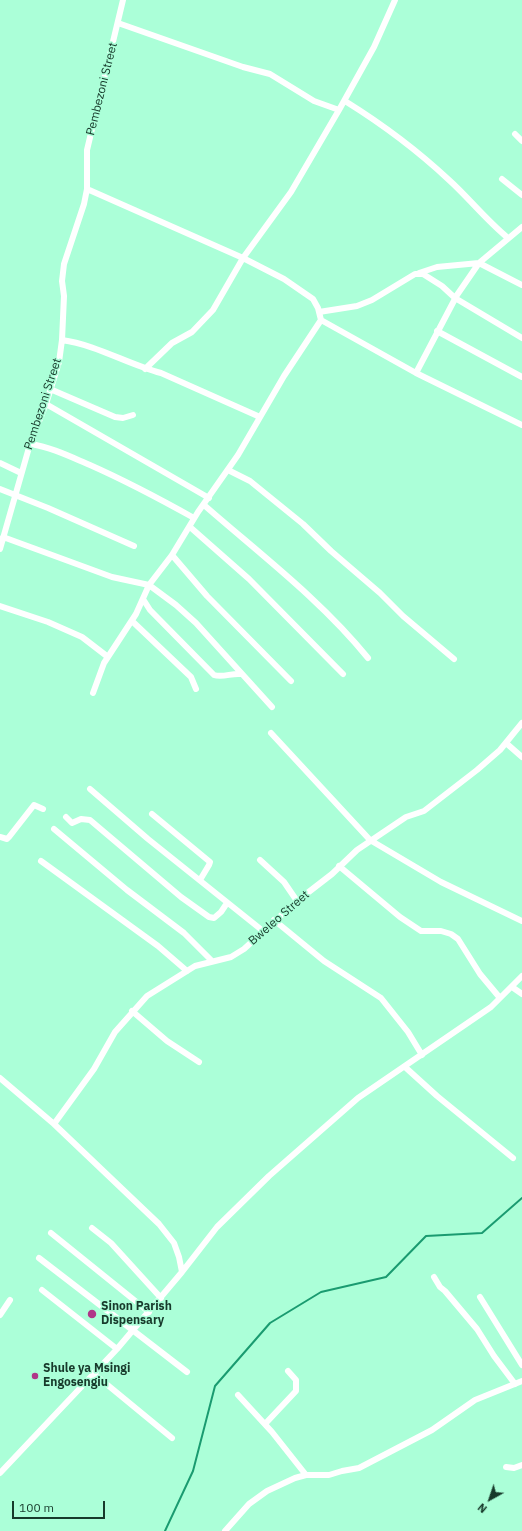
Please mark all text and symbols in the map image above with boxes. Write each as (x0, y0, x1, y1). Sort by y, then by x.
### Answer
street label: Pembezoni Street (83, 41, 121, 137)
street label: Pembezoni Street (21, 356, 65, 452)
street label: Bweleo Street (246, 888, 312, 948)
place label: Sinon Parish Dispensary (101, 1300, 172, 1328)
marker: Sinon Parish Dispensary (86, 1308, 98, 1320)
place label: Shule ya Msingi Engosengiu (43, 1362, 130, 1390)
marker: Shule ya Msingi Engosengiu (30, 1371, 40, 1381)
north arrow (470, 1479, 510, 1519)
scale bar (14, 1493, 107, 1519)
text: 100 m (19, 1500, 54, 1515)
text: N (475, 1500, 490, 1516)

